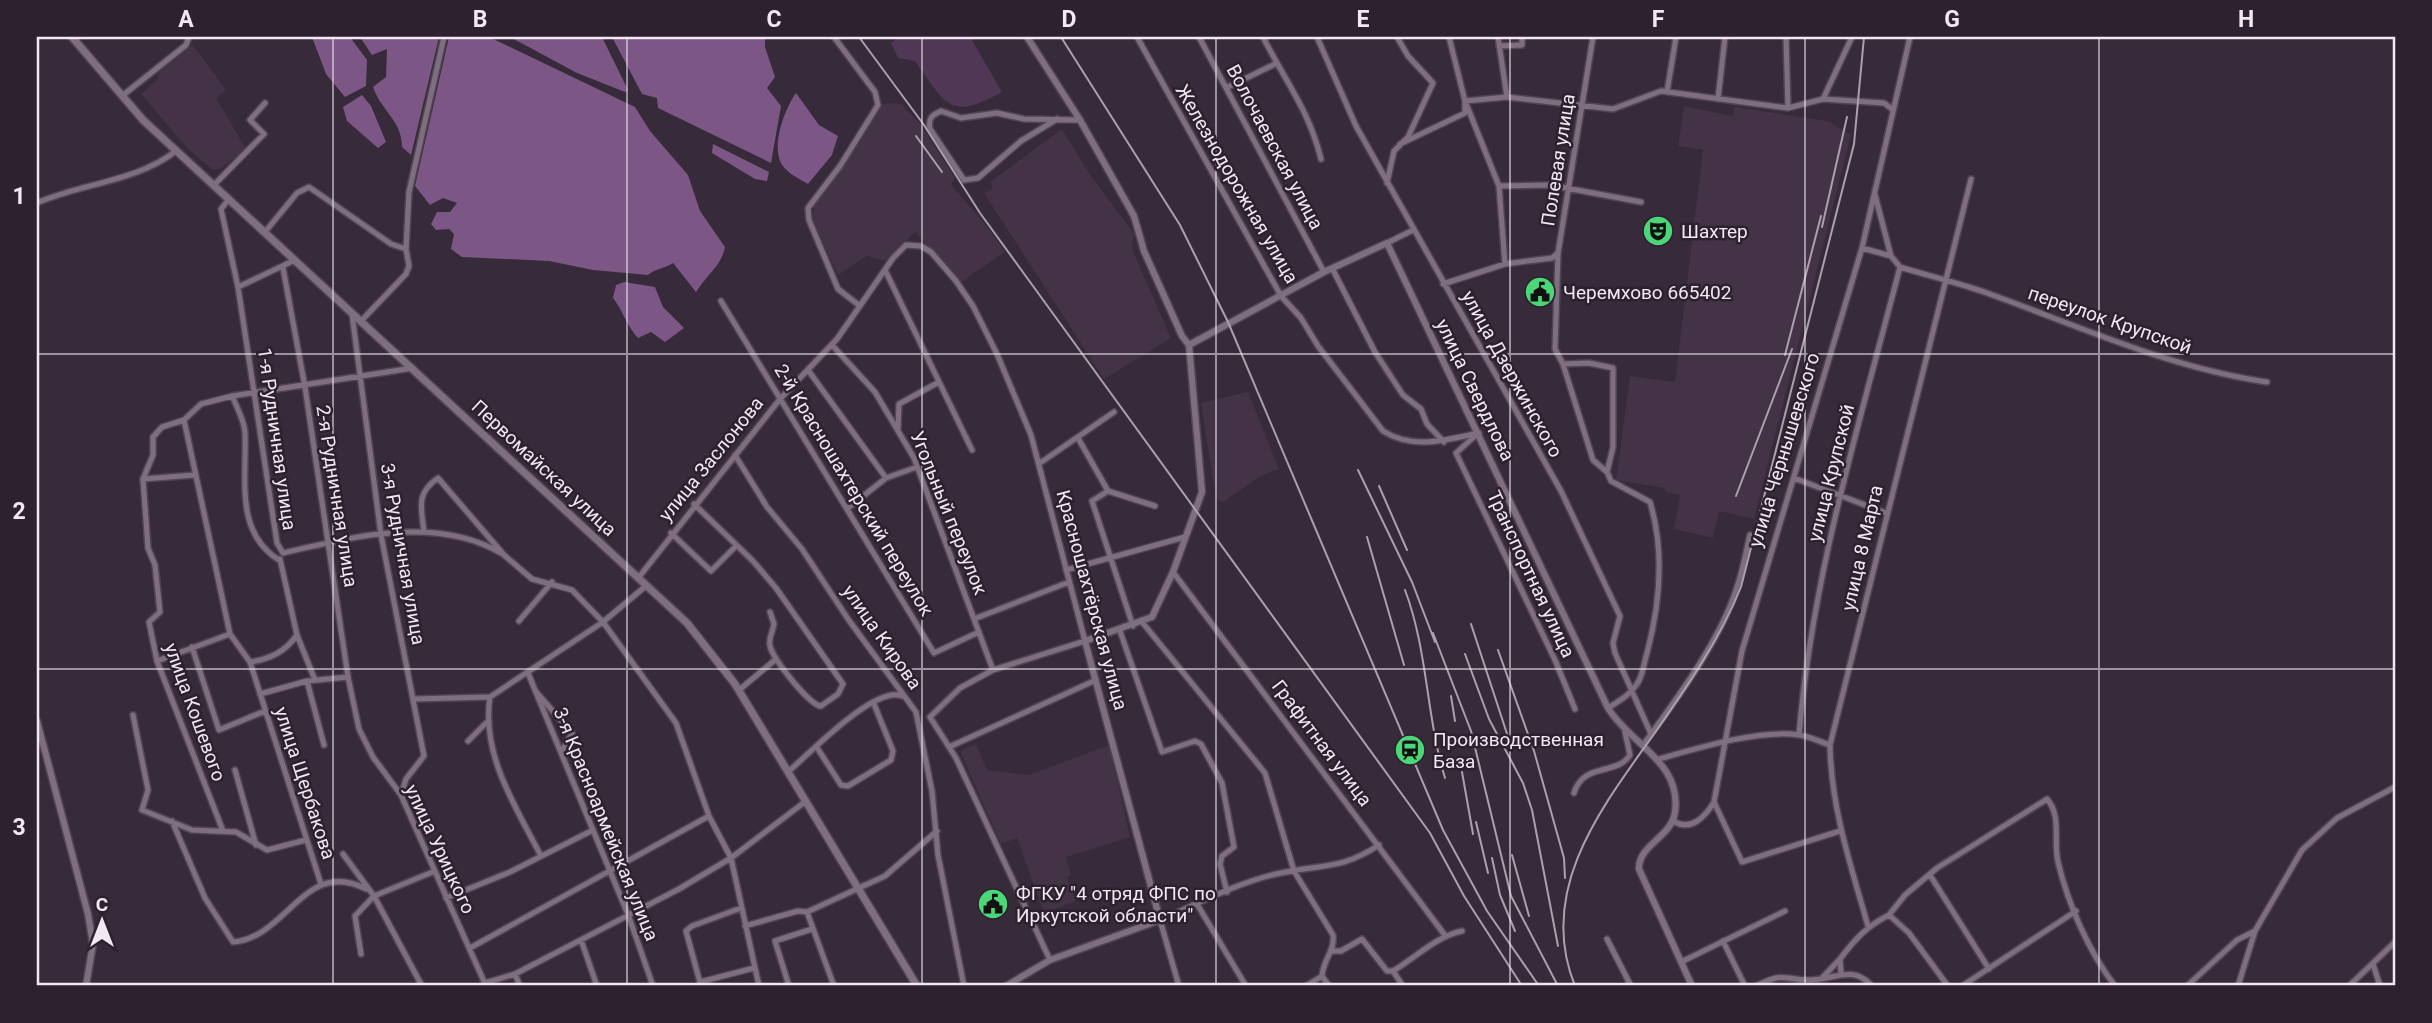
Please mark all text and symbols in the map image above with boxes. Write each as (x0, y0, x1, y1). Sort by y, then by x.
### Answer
text: A (178, 6, 194, 33)
text: B (473, 6, 487, 33)
text: C (766, 6, 782, 33)
text: D (1062, 6, 1076, 33)
text: E (1357, 6, 1370, 33)
text: F (1652, 6, 1665, 33)
text: G (1944, 6, 1960, 33)
text: H (2238, 6, 2254, 33)
street label: Волочаевская улица (1222, 60, 1328, 234)
street label: Железнодорожная улица (1171, 81, 1303, 287)
street label: Полевая улица (1536, 92, 1580, 228)
text: 1 (12, 183, 26, 210)
theatre icon: Шахтер (1641, 214, 1675, 248)
place label: Шахтер (1681, 220, 1748, 243)
public building icon: Черемхово 665402 (1523, 275, 1557, 309)
place label: Черемхово 665402 (1563, 281, 1731, 304)
street label: переулок Крупской (2025, 281, 2195, 359)
street label: улица Дзержинского (1457, 286, 1567, 462)
street label: улица Свердлова (1431, 315, 1519, 465)
street label: 1-я Рудничная улица (253, 346, 301, 532)
street label: улица Чернышевского (1743, 350, 1825, 550)
street label: 2-й Красношахтерский переулок (770, 360, 939, 621)
street label: улица Заслонова (654, 392, 768, 526)
street label: Первомайская улица (467, 395, 621, 541)
street label: улица Крупской (1803, 402, 1859, 544)
street label: 2-я Рудничная улица (311, 403, 363, 589)
street label: Угольный переулок (906, 428, 993, 599)
street label: 3-я Рудничная улица (376, 461, 430, 647)
street label: улица 8 Марта (1836, 483, 1888, 613)
street label: Красношахтёрская улица (1052, 487, 1132, 713)
street label: Транспортная улица (1482, 487, 1580, 661)
text: 2 (12, 498, 26, 525)
street label: улица Кирова (837, 580, 927, 694)
street label: улица Кошевого (159, 640, 231, 784)
street label: Графитная улица (1267, 675, 1377, 811)
street label: улица Щербакова (269, 704, 341, 862)
street label: 3-я Красноармейская улица (549, 704, 663, 944)
place label: Производственная База (1433, 728, 1604, 773)
station icon: Производственная База (1393, 733, 1427, 767)
street label: улица Урицкого (400, 781, 480, 917)
text: 3 (12, 814, 26, 841)
place label: ФГКУ "4 отряд ФПС по Иркутской области" (1016, 882, 1216, 927)
north arrow (66, 886, 136, 956)
public building icon: ФГКУ "4 отряд ФПС по Иркутской области" (976, 887, 1010, 921)
text: С (96, 893, 108, 916)

